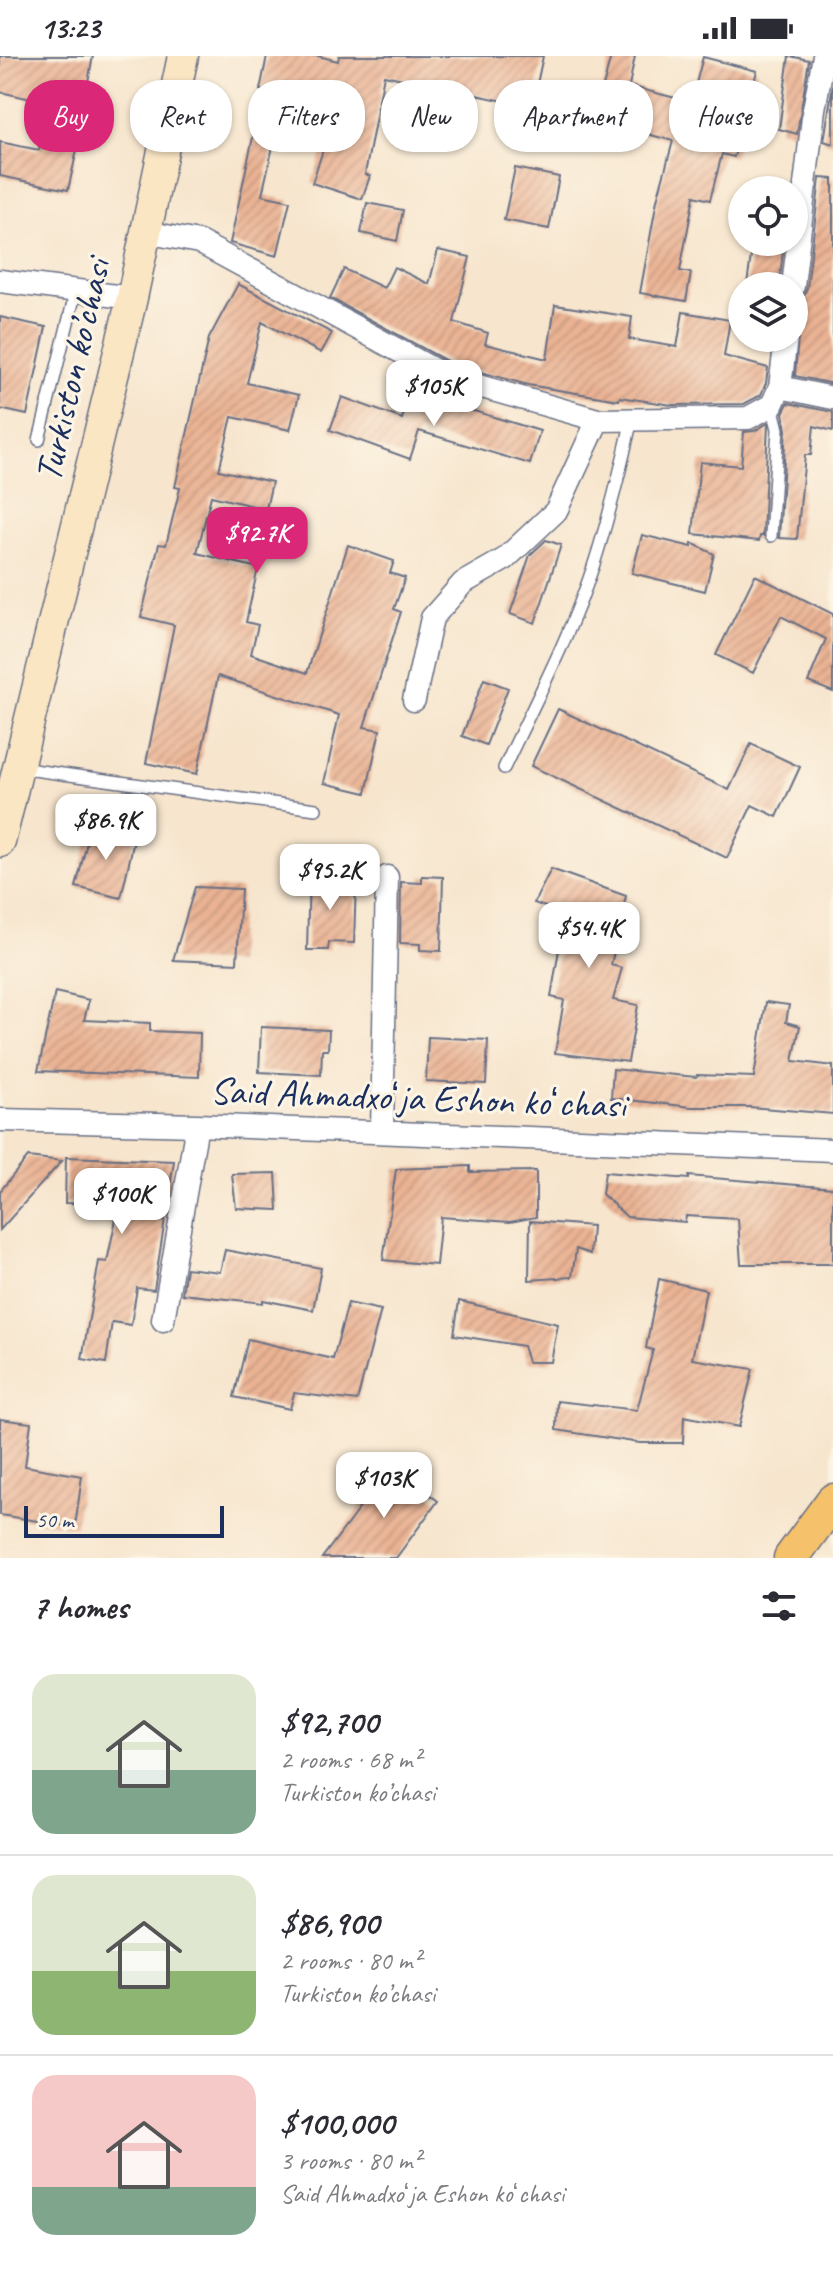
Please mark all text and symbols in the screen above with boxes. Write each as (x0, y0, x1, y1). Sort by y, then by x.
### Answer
text: 13:23 (40, 9, 100, 47)
chip: Buy (24, 80, 114, 152)
chip: Rent (130, 80, 232, 152)
chip: Filters (248, 80, 365, 152)
chip: New (381, 80, 478, 152)
chip: Apartment (494, 80, 653, 152)
chip: House (669, 80, 779, 152)
map controls (728, 176, 808, 352)
button: locate (728, 176, 808, 256)
street label: Turkiston ko’chasi (24, 250, 122, 486)
button: layers (728, 272, 808, 352)
pin: $105K (378, 360, 490, 428)
text: $105K (404, 369, 464, 402)
pin: $92.7K (192, 507, 322, 575)
text: $92.7K (225, 516, 289, 549)
pin: $86.9K (41, 794, 171, 862)
text: $86.9K (73, 803, 139, 836)
pin: $95.2K (265, 844, 395, 912)
text: $95.2K (298, 853, 362, 886)
pin: $54.4K (524, 902, 654, 970)
text: $54.4K (557, 911, 621, 944)
street label: Said Ahmadxoʻja Eshon koʻchasi (209, 1067, 630, 1128)
pin: $100K (66, 1168, 178, 1236)
text: $100K (92, 1177, 152, 1210)
pin: $103K (328, 1452, 440, 1520)
text: $103K (354, 1461, 414, 1494)
scale bar (24, 1502, 224, 1538)
text: 50 m (36, 1506, 73, 1534)
icon: filters (757, 1584, 801, 1628)
text: 7 homes (32, 1585, 128, 1628)
text: $92,700 (280, 1700, 378, 1743)
icon: home (96, 1706, 192, 1802)
text: 2 rooms · 68 m² (280, 1743, 421, 1776)
text: Turkiston ko’chasi (280, 1776, 435, 1809)
text: $86,900 (280, 1901, 379, 1944)
icon: home (96, 1907, 192, 2003)
text: 2 rooms · 80 m² (280, 1944, 421, 1977)
text: Turkiston ko’chasi (280, 1977, 435, 2010)
text: $100,000 (280, 2101, 394, 2144)
icon: home (96, 2107, 192, 2203)
text: 3 rooms · 80 m² (280, 2144, 421, 2177)
text: Said Ahmadxoʻja Eshon koʻchasi (280, 2177, 564, 2210)

